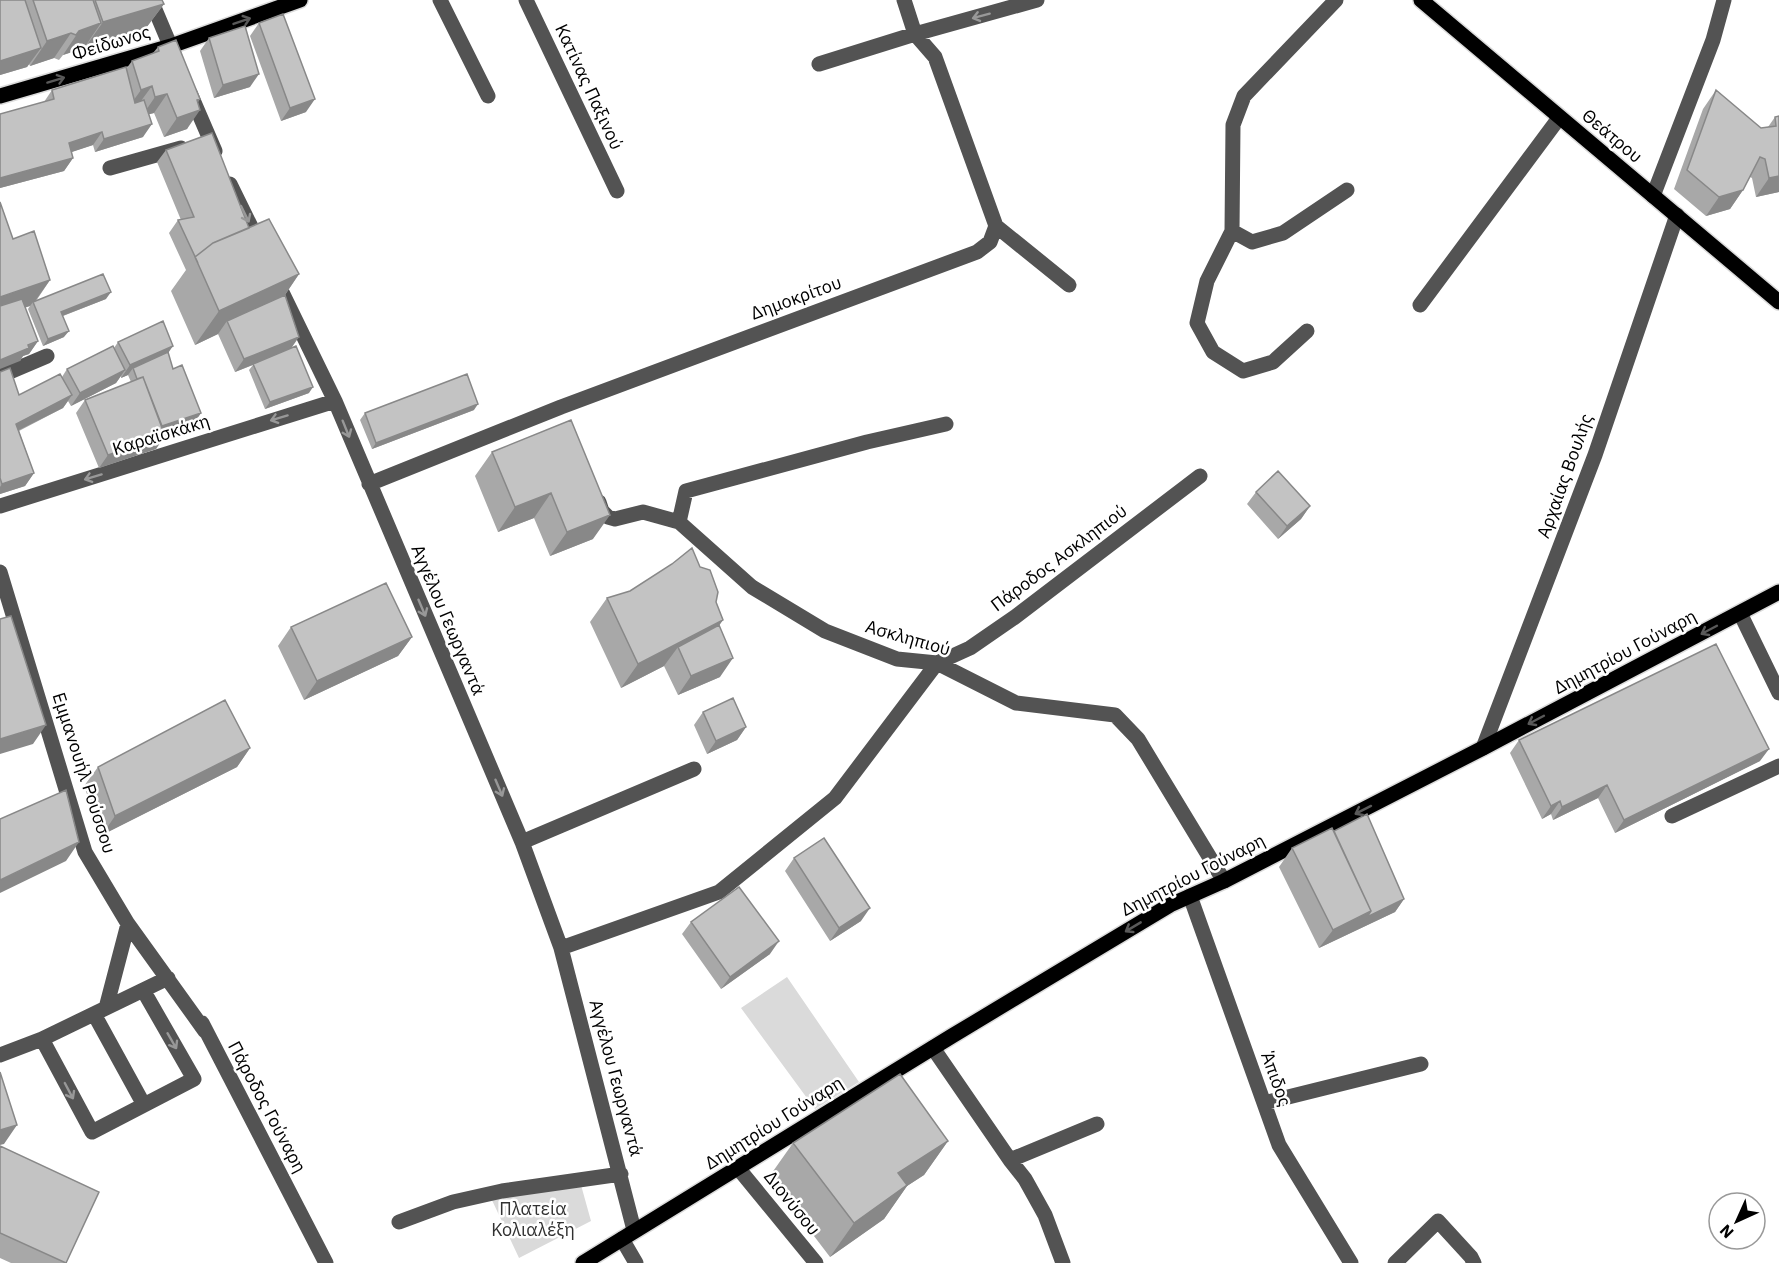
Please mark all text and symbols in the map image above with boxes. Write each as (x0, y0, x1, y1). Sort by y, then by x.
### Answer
one-way arrow (972, 10, 991, 22)
one-way arrow (232, 14, 251, 25)
street label: Φείδωνος (69, 20, 153, 65)
street label: Κατίνας Παξινού (550, 20, 629, 153)
one-way arrow (46, 74, 65, 85)
street label: Θεάτρου (1577, 104, 1647, 168)
one-way arrow (240, 205, 252, 223)
street label: Δημοκρίτου (747, 270, 845, 325)
street label: Καραϊσκάκη (109, 409, 212, 460)
street label: Αρχαίας Βουλής (1531, 410, 1598, 541)
one-way arrow (270, 414, 289, 425)
one-way arrow (341, 419, 352, 437)
one-way arrow (84, 472, 103, 483)
street label: Πάροδος Ασκληπιού (986, 499, 1131, 616)
street label: Αγγέλου Γεωργαντά (406, 541, 491, 699)
one-way arrow (417, 599, 428, 617)
street label: Δημητρίου Γούναρη (1549, 604, 1700, 699)
street label: Ασκληπιού (863, 614, 953, 661)
one-way arrow (1700, 624, 1718, 636)
street label: Εμμανουήλ Ρούσσου (48, 689, 121, 856)
one-way arrow (1528, 714, 1545, 726)
one-way arrow (494, 778, 505, 796)
one-way arrow (1355, 804, 1372, 816)
street label: Δημητρίου Γούναρη (1117, 828, 1269, 921)
one-way arrow (1125, 922, 1142, 934)
street label: Αγγέλου Γεωργαντά (584, 997, 648, 1159)
one-way arrow (166, 1032, 178, 1049)
street label: Πάροδος Γούναρη (223, 1037, 312, 1176)
street label: Άπιδος (1256, 1048, 1297, 1110)
street label: Δημητρίου Γούναρη (700, 1071, 847, 1174)
one-way arrow (64, 1081, 75, 1099)
street label: Διονύσου (759, 1165, 826, 1240)
north arrow (1707, 1191, 1767, 1251)
park label: Πλατεία Κολιαλέξη (491, 1197, 575, 1241)
text: N (1715, 1220, 1738, 1243)

